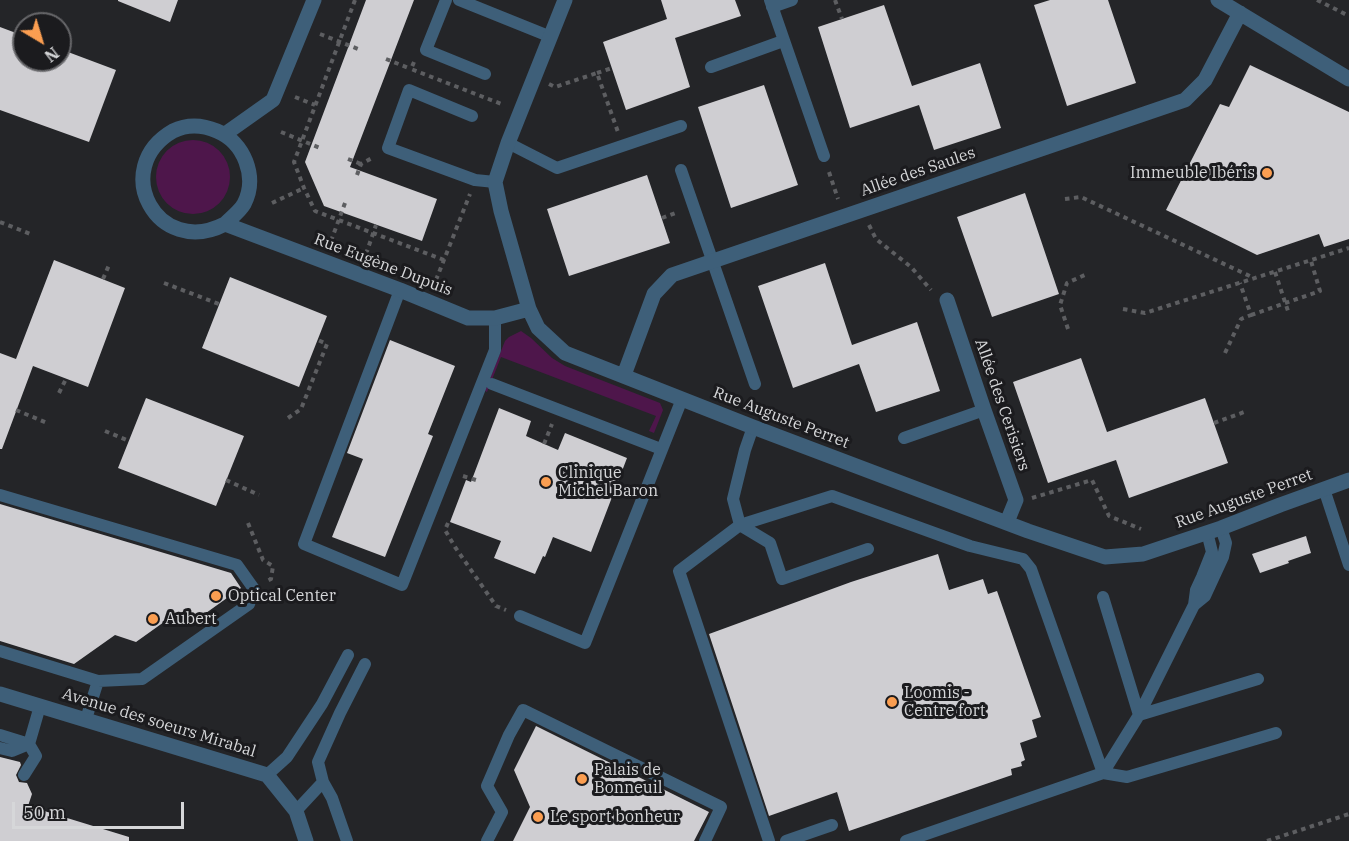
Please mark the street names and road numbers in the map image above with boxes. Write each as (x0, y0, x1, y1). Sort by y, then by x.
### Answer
street label: Allée des Saules (858, 143, 978, 201)
street label: Rue Eugène Dupuis (311, 230, 455, 300)
street label: Allée des Cerisiers (970, 336, 1034, 474)
street label: Rue Auguste Perret (710, 383, 852, 453)
street label: Rue Auguste Perret (1173, 465, 1315, 533)
street label: Avenue des soeurs Mirabal (60, 684, 258, 762)

